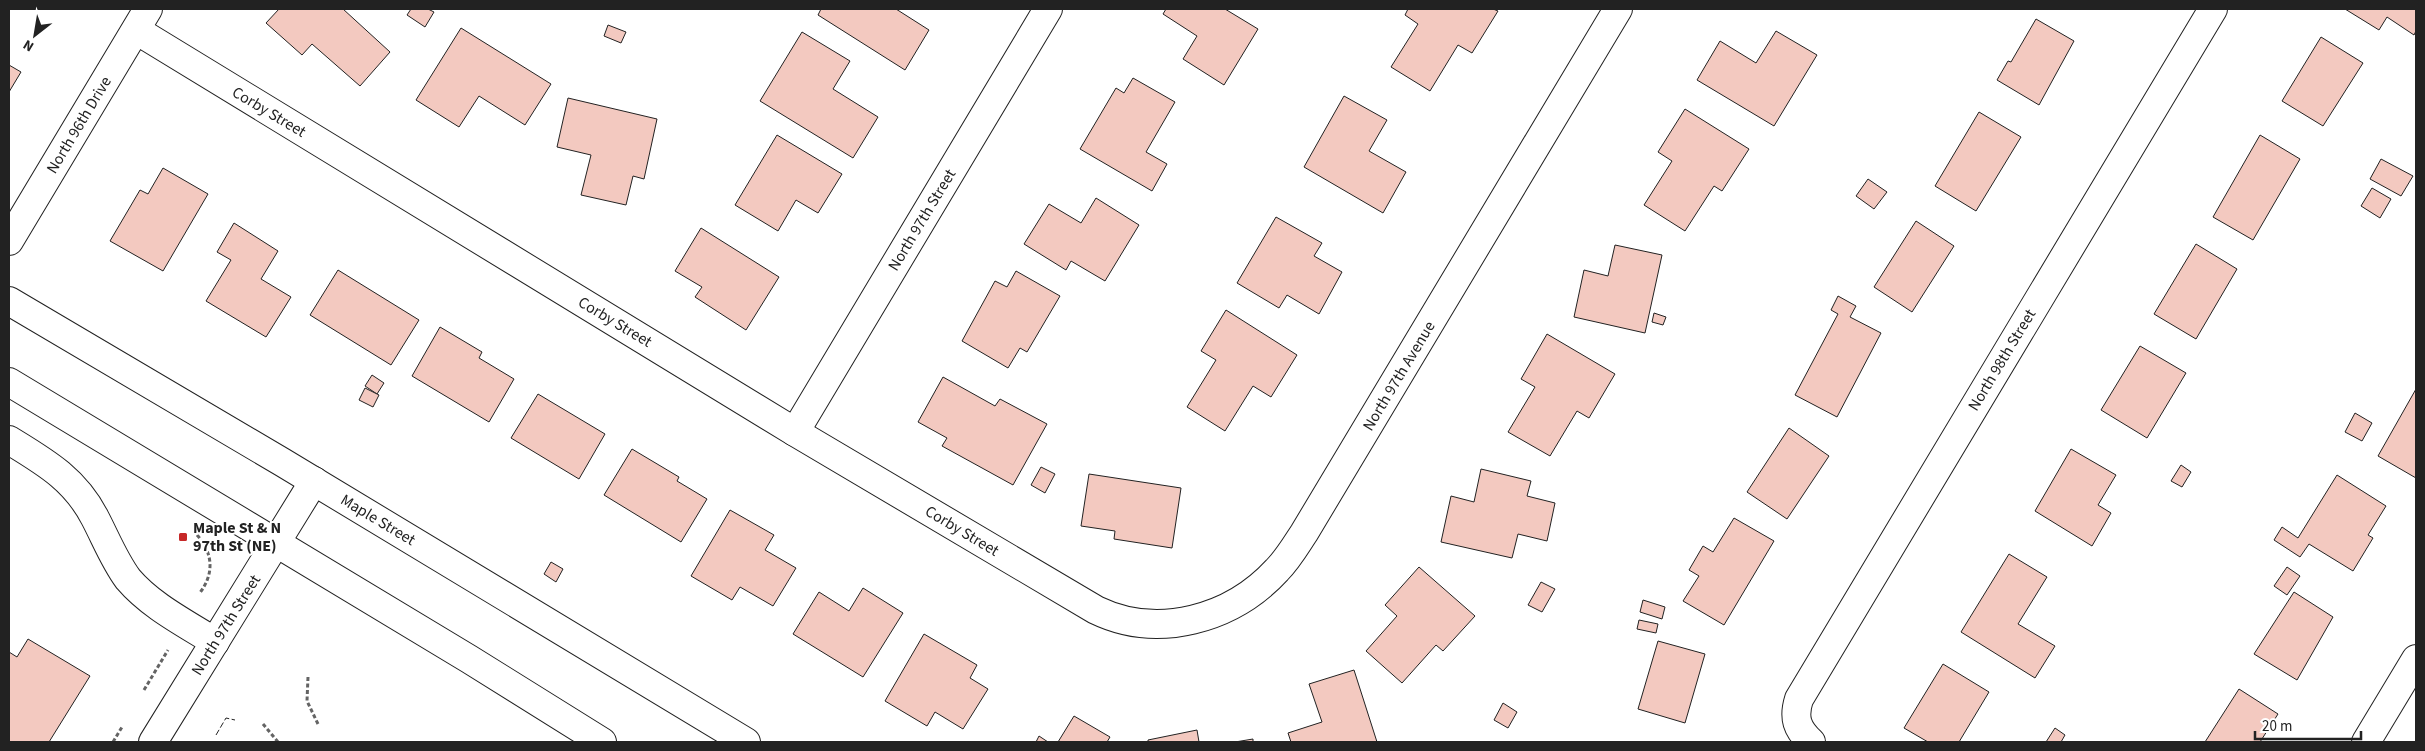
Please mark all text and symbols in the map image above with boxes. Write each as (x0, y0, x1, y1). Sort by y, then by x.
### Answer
north arrow (10, 10, 60, 60)
text: N (20, 34, 38, 56)
street label: North 96th Drive (41, 72, 117, 178)
street label: Corby Street (228, 81, 311, 143)
street label: North 97th Street (883, 164, 961, 275)
street label: Corby Street (574, 291, 657, 353)
street label: North 98th Street (1963, 304, 2041, 415)
street label: North 97th Avenue (1358, 317, 1440, 435)
street label: Maple Street (336, 489, 420, 551)
street label: Corby Street (921, 500, 1004, 562)
place label: Maple St & N 97th St (NE) (193, 517, 281, 557)
marker: Maple St & N 97th St (NE) (177, 531, 189, 543)
street label: North 97th Street (186, 570, 266, 680)
scale bar (2255, 708, 2361, 740)
text: 20 m (2262, 716, 2292, 737)

